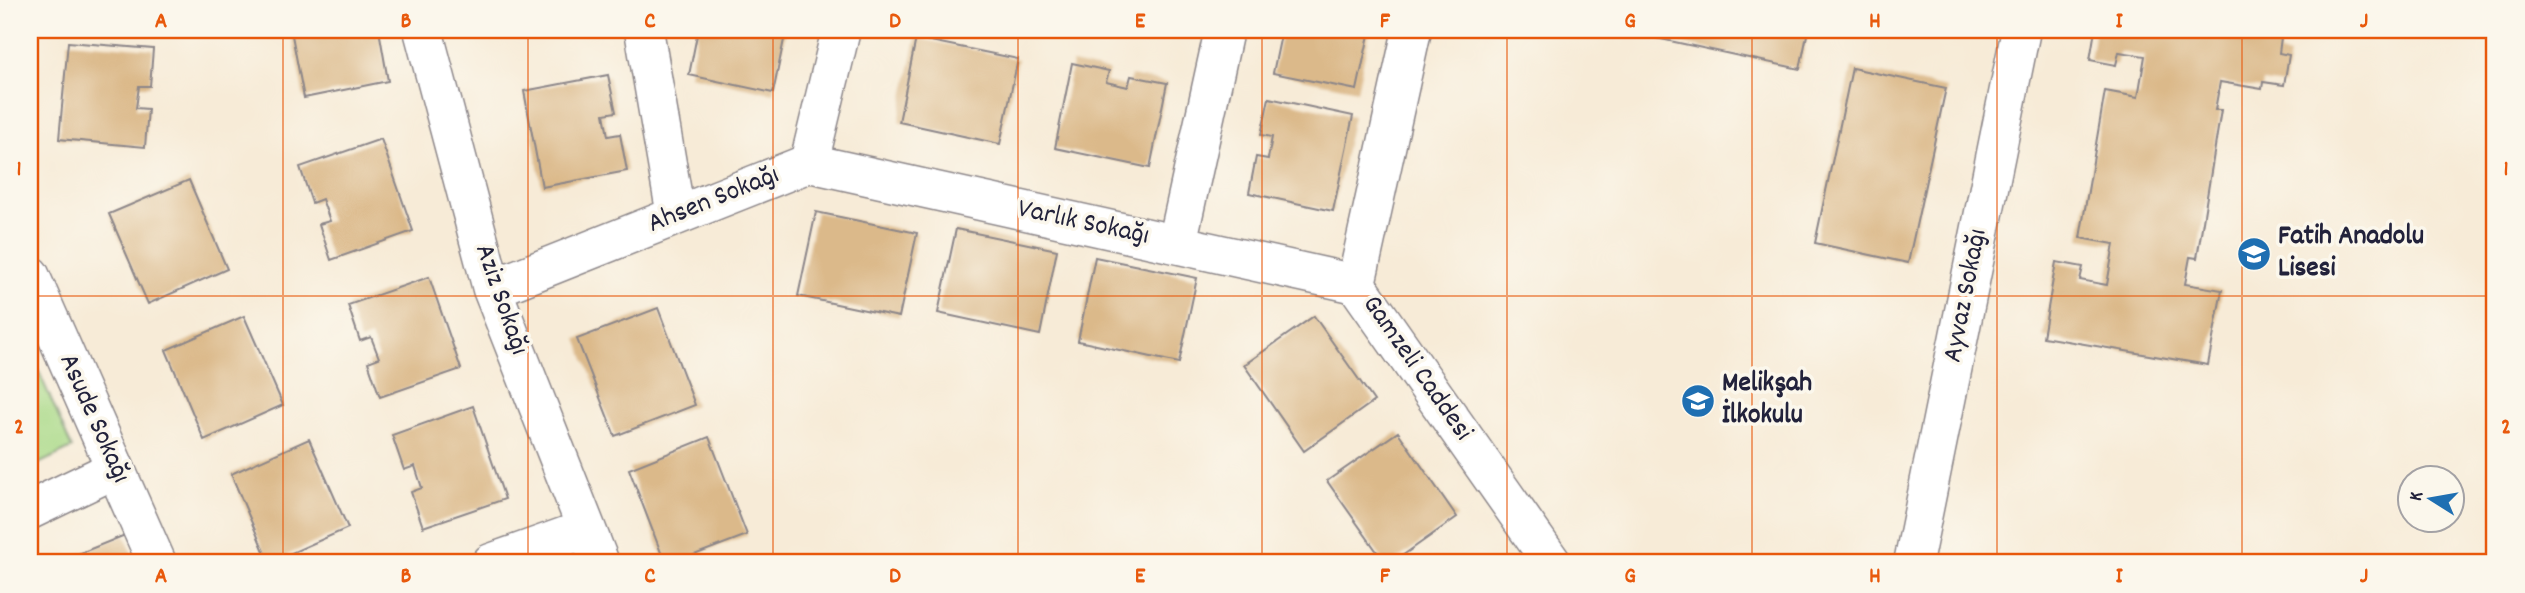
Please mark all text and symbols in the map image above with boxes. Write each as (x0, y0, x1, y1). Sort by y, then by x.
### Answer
text: A (155, 6, 167, 39)
text: B (401, 6, 412, 39)
text: C (644, 6, 656, 39)
text: D (889, 6, 901, 39)
text: E (1135, 6, 1146, 39)
text: F (1380, 6, 1391, 39)
text: G (1624, 6, 1636, 39)
text: H (1869, 6, 1881, 39)
text: I (2115, 6, 2123, 39)
text: J (2360, 6, 2368, 39)
text: 1 (16, 154, 22, 187)
text: 1 (2503, 154, 2509, 187)
street label: Ahsen Sokağı (642, 157, 786, 245)
street label: Varlık Sokağı (1014, 191, 1152, 257)
place label: Fatih Anadolu Lisesi (2278, 218, 2424, 290)
street label: Ayvaz Sokağı (1934, 226, 2000, 366)
school or university icon: Fatih Anadolu Lisesi (2235, 235, 2273, 273)
street label: Aziz Sokağı (462, 239, 538, 361)
street label: Gamzeli Caddesi (1351, 288, 1481, 450)
street label: Asude Sokağı (47, 348, 139, 490)
place label: Melikşah İlkokulu (1722, 365, 1812, 437)
school or university icon: Melikşah İlkokulu (1679, 382, 1717, 420)
text: 2 (14, 412, 24, 445)
text: 2 (2501, 412, 2511, 445)
north arrow (2396, 463, 2466, 534)
text: K (2404, 489, 2432, 503)
text: A (155, 561, 167, 593)
text: B (401, 561, 412, 593)
text: C (644, 561, 656, 593)
text: D (889, 561, 901, 593)
text: E (1135, 561, 1146, 593)
text: F (1380, 561, 1391, 593)
text: G (1624, 561, 1636, 593)
text: H (1869, 561, 1881, 593)
text: I (2115, 561, 2123, 593)
text: J (2360, 561, 2368, 593)

